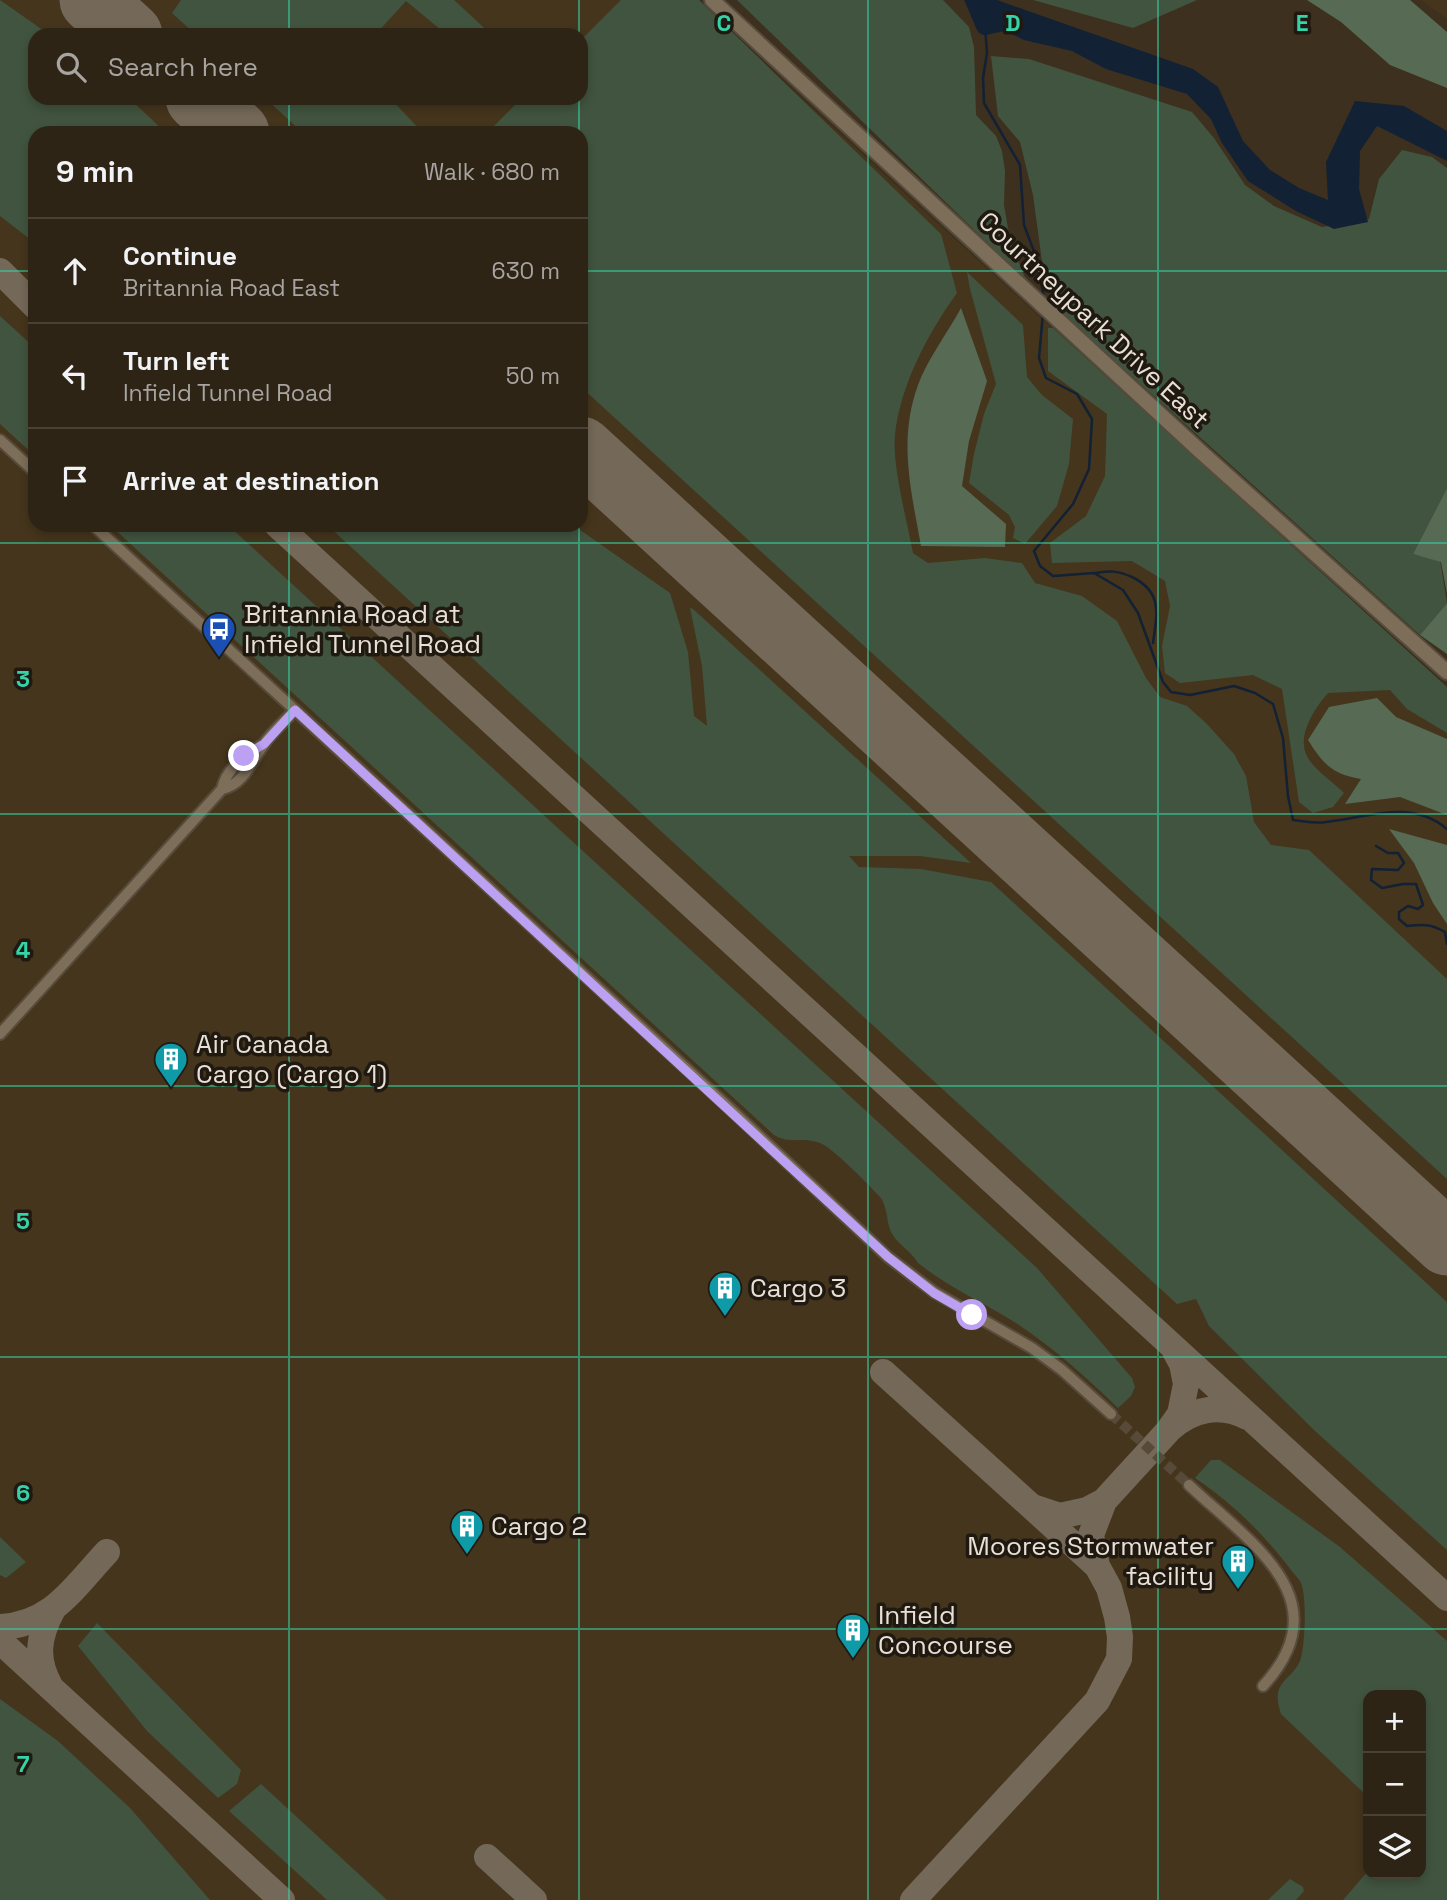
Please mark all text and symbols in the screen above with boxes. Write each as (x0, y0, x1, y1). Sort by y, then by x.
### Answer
text: C (717, 8, 731, 38)
text: D (1005, 8, 1021, 38)
text: E (1296, 8, 1308, 38)
search box (28, 28, 588, 105)
icon: search (52, 48, 90, 86)
text: Search here (108, 50, 258, 84)
text: 9 min (56, 152, 134, 191)
text: Walk · 680 m (424, 157, 560, 187)
street label: Courtneypark Drive East (971, 204, 1217, 436)
text: Continue (123, 239, 237, 273)
icon: ahead (56, 252, 94, 290)
text: 630 m (492, 256, 560, 286)
text: Britannia Road East (123, 273, 340, 303)
text: Turn left (123, 344, 230, 378)
icon: left (56, 357, 94, 395)
text: 50 m (506, 361, 560, 391)
text: Infield Tunnel Road (123, 378, 333, 408)
icon: arrive (56, 462, 94, 500)
text: Arrive at destination (123, 464, 380, 498)
place label: Britannia Road at Infield Tunnel Road (244, 597, 481, 661)
bus stop icon: Britannia Road at Infield Tunnel Road (200, 610, 238, 659)
text: 3 (16, 664, 30, 694)
route end (228, 740, 259, 771)
text: 4 (16, 935, 31, 965)
place label: Air Canada Cargo (Cargo 1) (196, 1027, 387, 1091)
building icon: Air Canada Cargo (Cargo 1) (152, 1040, 190, 1089)
text: 5 (16, 1206, 30, 1236)
building icon: Cargo 3 (706, 1269, 744, 1318)
place label: Cargo 3 (750, 1271, 846, 1305)
route start (956, 1299, 987, 1330)
text: 6 (16, 1478, 30, 1508)
building icon: Cargo 2 (448, 1507, 486, 1556)
place label: Cargo 2 (491, 1509, 587, 1543)
place label: Moores Stormwater facility (967, 1529, 1214, 1593)
building icon: Moores Stormwater facility (1219, 1542, 1257, 1591)
place label: Infield Concourse (878, 1598, 1013, 1662)
building icon: Infield Concourse (834, 1611, 872, 1660)
map controls (1363, 1690, 1426, 1879)
button: + (1363, 1690, 1426, 1753)
text: 7 (17, 1749, 30, 1779)
button: − (1363, 1753, 1426, 1816)
button: layers (1363, 1816, 1426, 1879)

